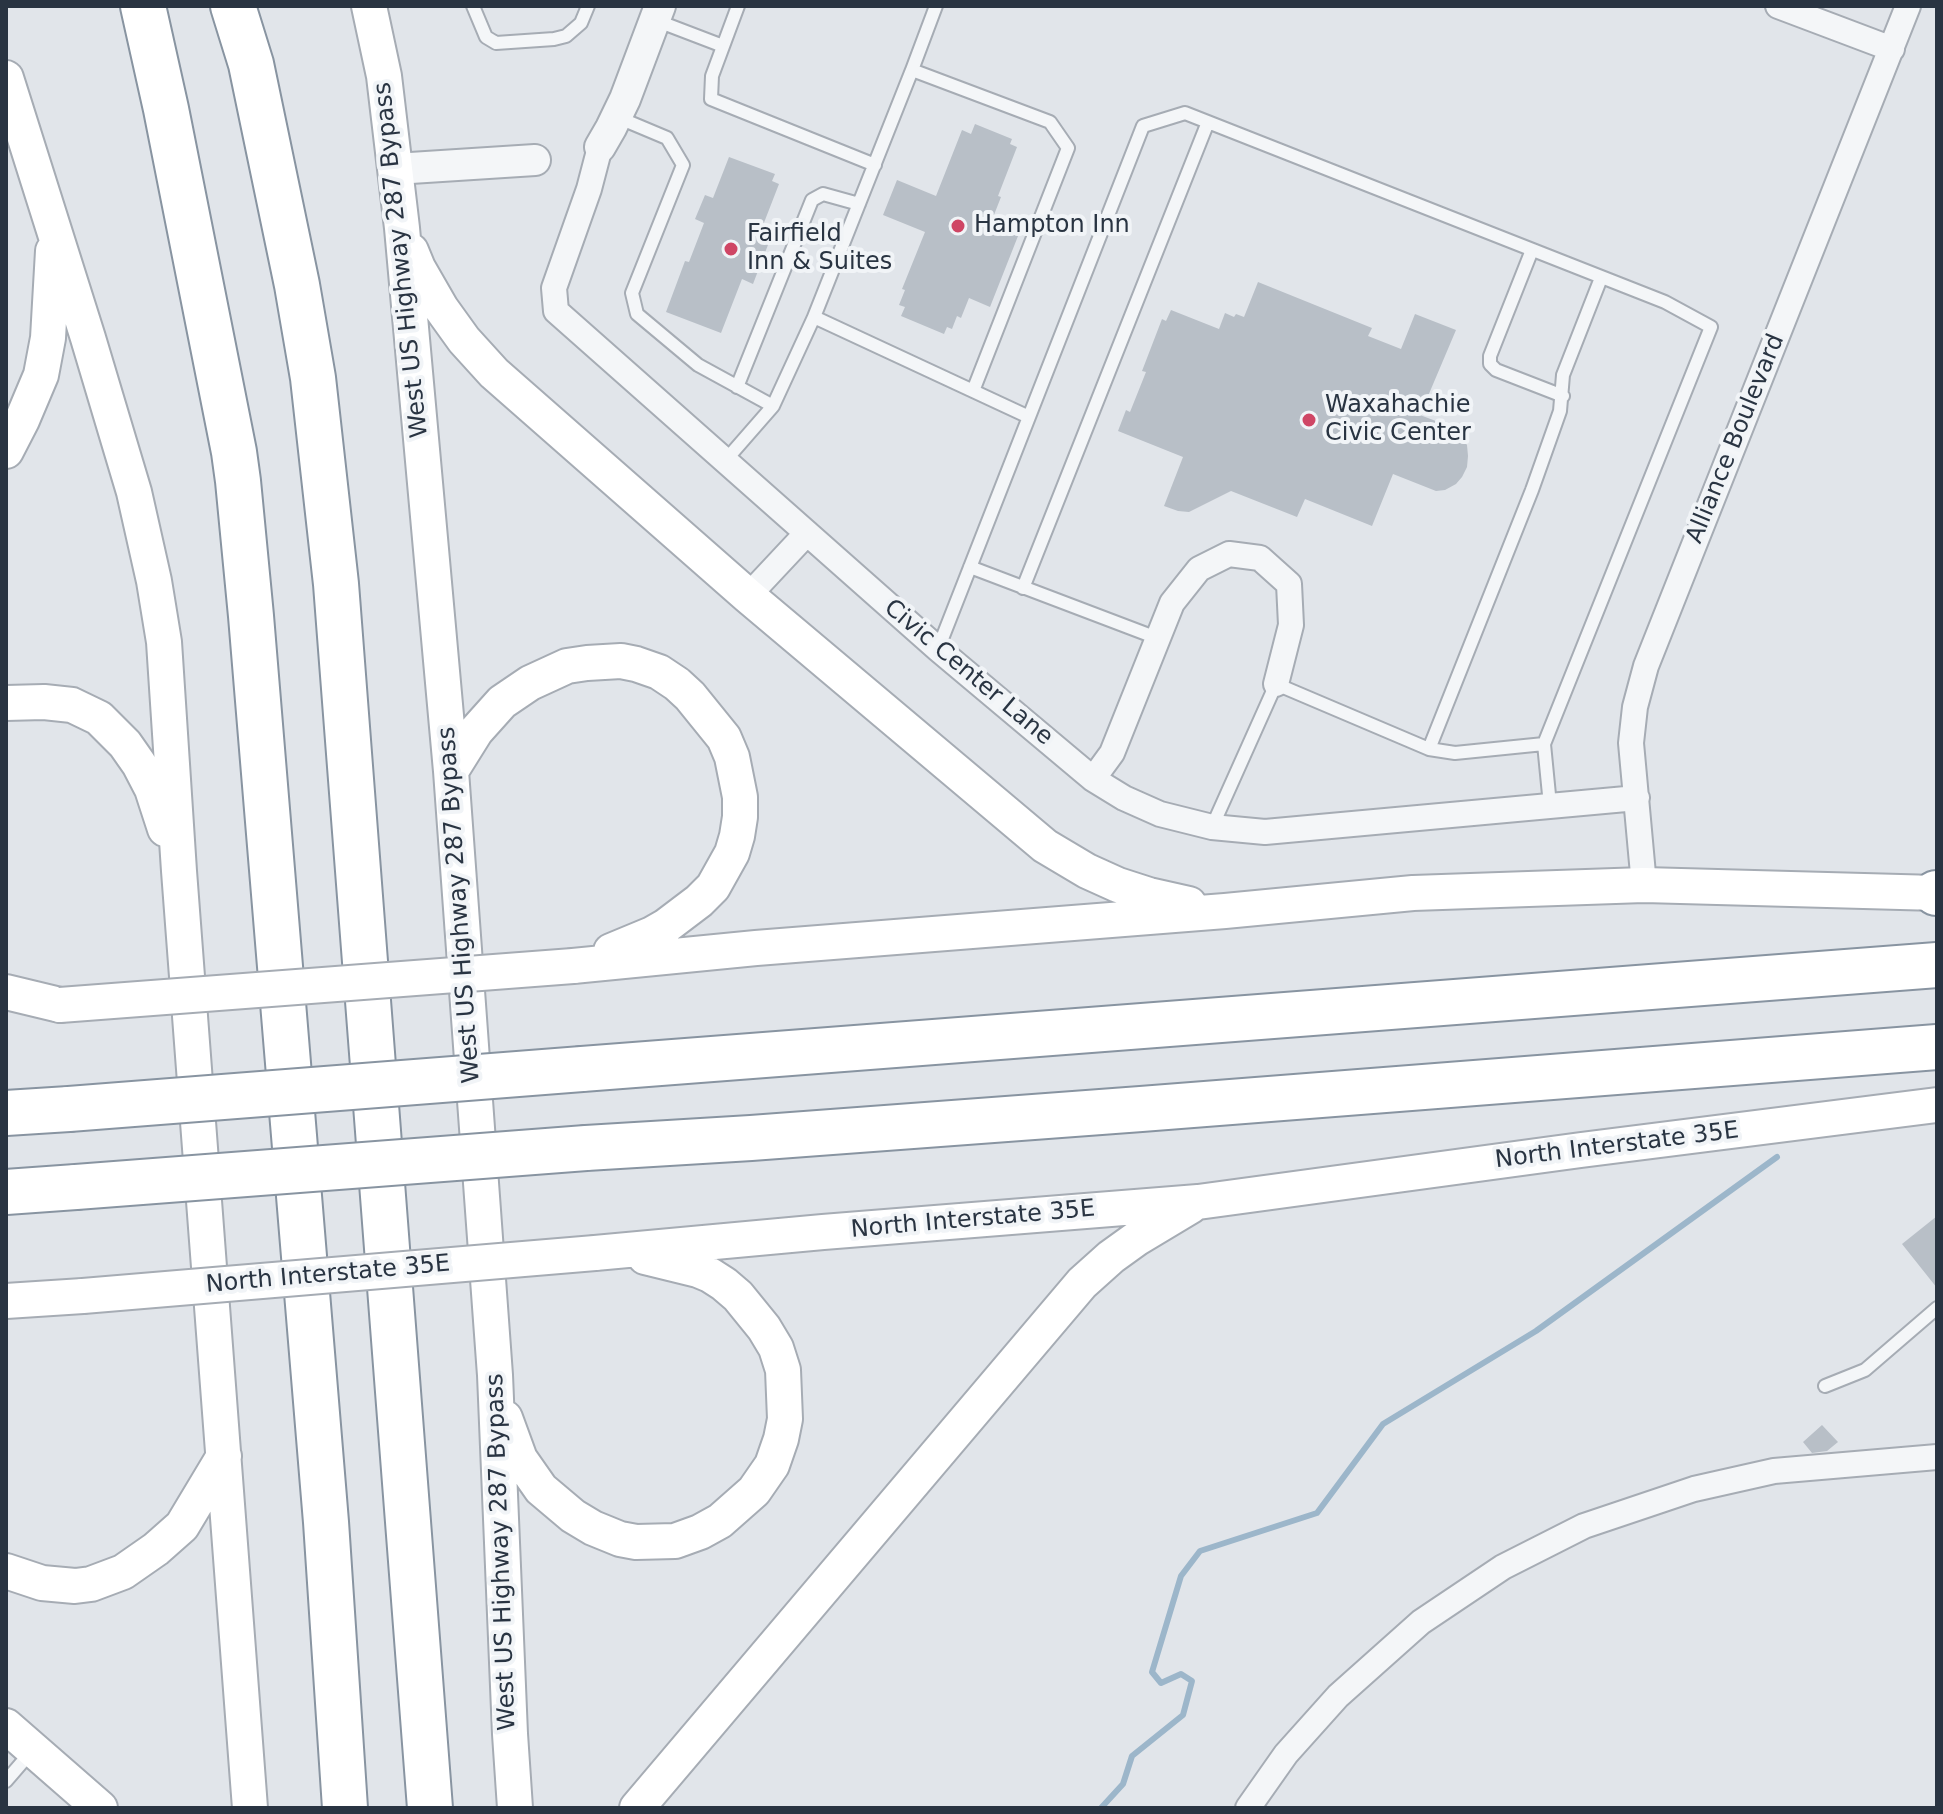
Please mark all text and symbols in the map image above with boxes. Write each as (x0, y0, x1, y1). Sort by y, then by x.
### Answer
street label: West US Highway 287 Bypass (369, 81, 435, 439)
place label: Hampton Inn (974, 212, 1130, 240)
marker: Hampton Inn (949, 217, 967, 235)
place label: Fairfield Inn & Suites (747, 221, 892, 277)
marker: Fairfield Inn & Suites (722, 240, 740, 258)
street label: Alliance Boulevard (1681, 330, 1791, 548)
place label: Waxahachie Civic Center (1325, 392, 1471, 448)
marker: Waxahachie Civic Center (1300, 411, 1318, 429)
street label: Civic Center Lane (878, 594, 1058, 752)
street label: West US Highway 287 Bypass (433, 726, 487, 1084)
street label: North Interstate 35E (1494, 1117, 1740, 1175)
street label: North Interstate 35E (850, 1195, 1096, 1245)
street label: North Interstate 35E (205, 1250, 451, 1300)
street label: West US Highway 287 Bypass (481, 1373, 523, 1731)

